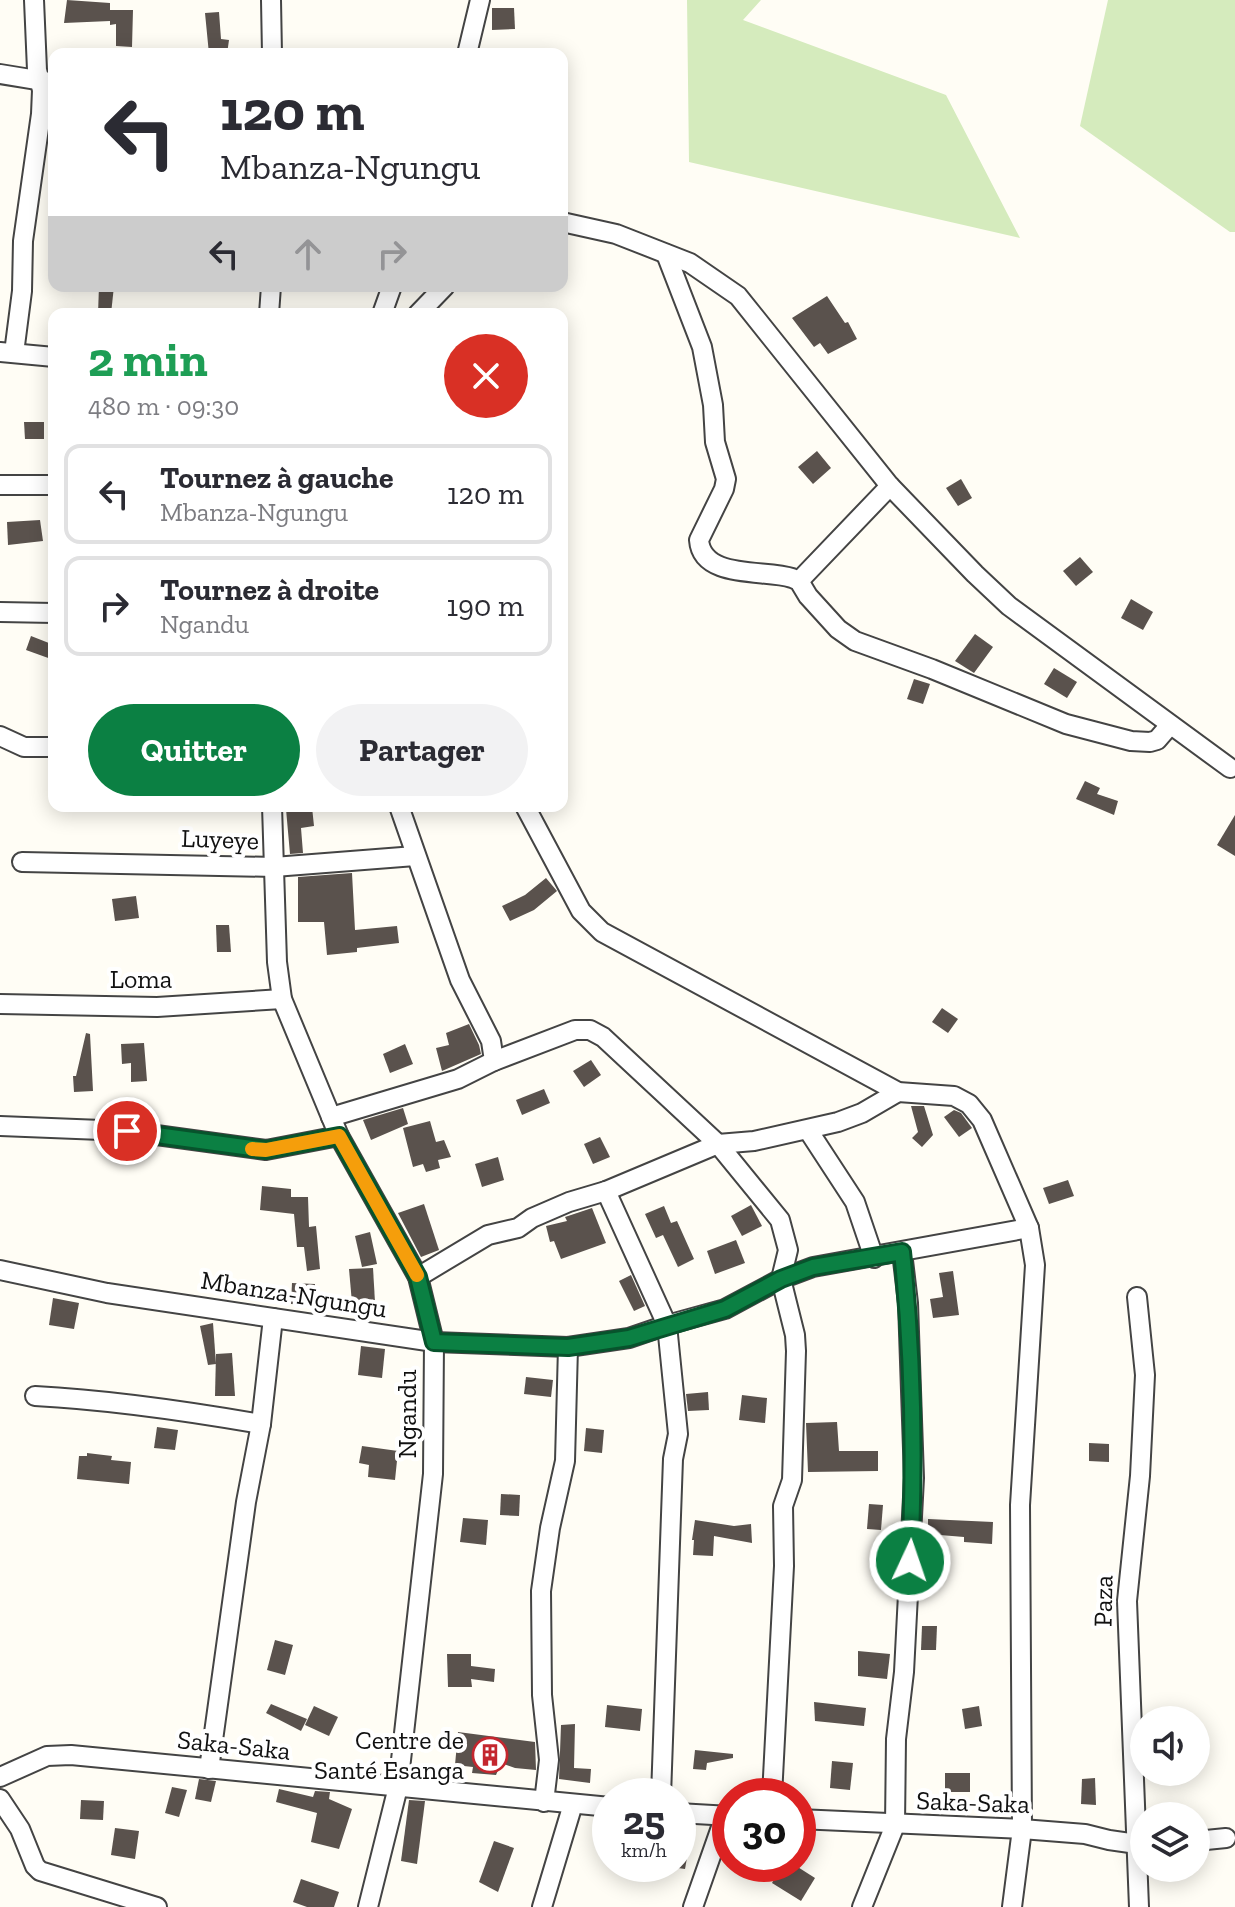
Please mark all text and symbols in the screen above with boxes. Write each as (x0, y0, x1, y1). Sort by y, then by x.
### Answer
text: 120 m (220, 77, 364, 144)
icon: left (88, 80, 192, 184)
text: Mbanza-Ngungu (220, 145, 481, 188)
icon: left (202, 232, 246, 276)
icon: ahead (286, 232, 330, 276)
icon: right (370, 232, 414, 276)
text: 2 min (88, 331, 208, 388)
button: close (444, 334, 528, 418)
text: 480 m · 09:30 (88, 390, 239, 422)
text: Tournez à gauche (160, 460, 394, 496)
icon: left (92, 472, 136, 516)
text: 120 m (447, 476, 524, 512)
text: Mbanza-Ngungu (160, 496, 348, 528)
text: Tournez à droite (160, 572, 379, 608)
icon: right (92, 584, 136, 628)
text: 190 m (447, 588, 524, 624)
text: Ngandu (160, 608, 249, 640)
button: Quitter (88, 704, 300, 796)
button: Partager (316, 704, 528, 796)
street label: Luyeye (180, 822, 260, 856)
street label: Loma (110, 963, 173, 995)
pin (93, 1097, 161, 1165)
icon: arrive (105, 1109, 149, 1153)
street label: Mbanza-Ngungu (199, 1263, 390, 1325)
street label: Ngandu (391, 1369, 423, 1459)
position arrow (868, 1519, 952, 1603)
street label: Paza (1087, 1574, 1119, 1627)
map controls (1130, 1706, 1210, 1882)
button: sound (1130, 1706, 1210, 1786)
street label: Saka-Saka (176, 1723, 293, 1767)
place label: Centre de Santé Esanga (314, 1724, 464, 1786)
building icon: Centre de Santé Esanga (471, 1736, 509, 1774)
speed limit sign: 30 (712, 1778, 816, 1882)
street label: Saka-Saka (916, 1784, 1031, 1820)
text: 25 (623, 1796, 665, 1844)
button: layers (1130, 1802, 1210, 1882)
text: km/h (621, 1838, 667, 1862)

